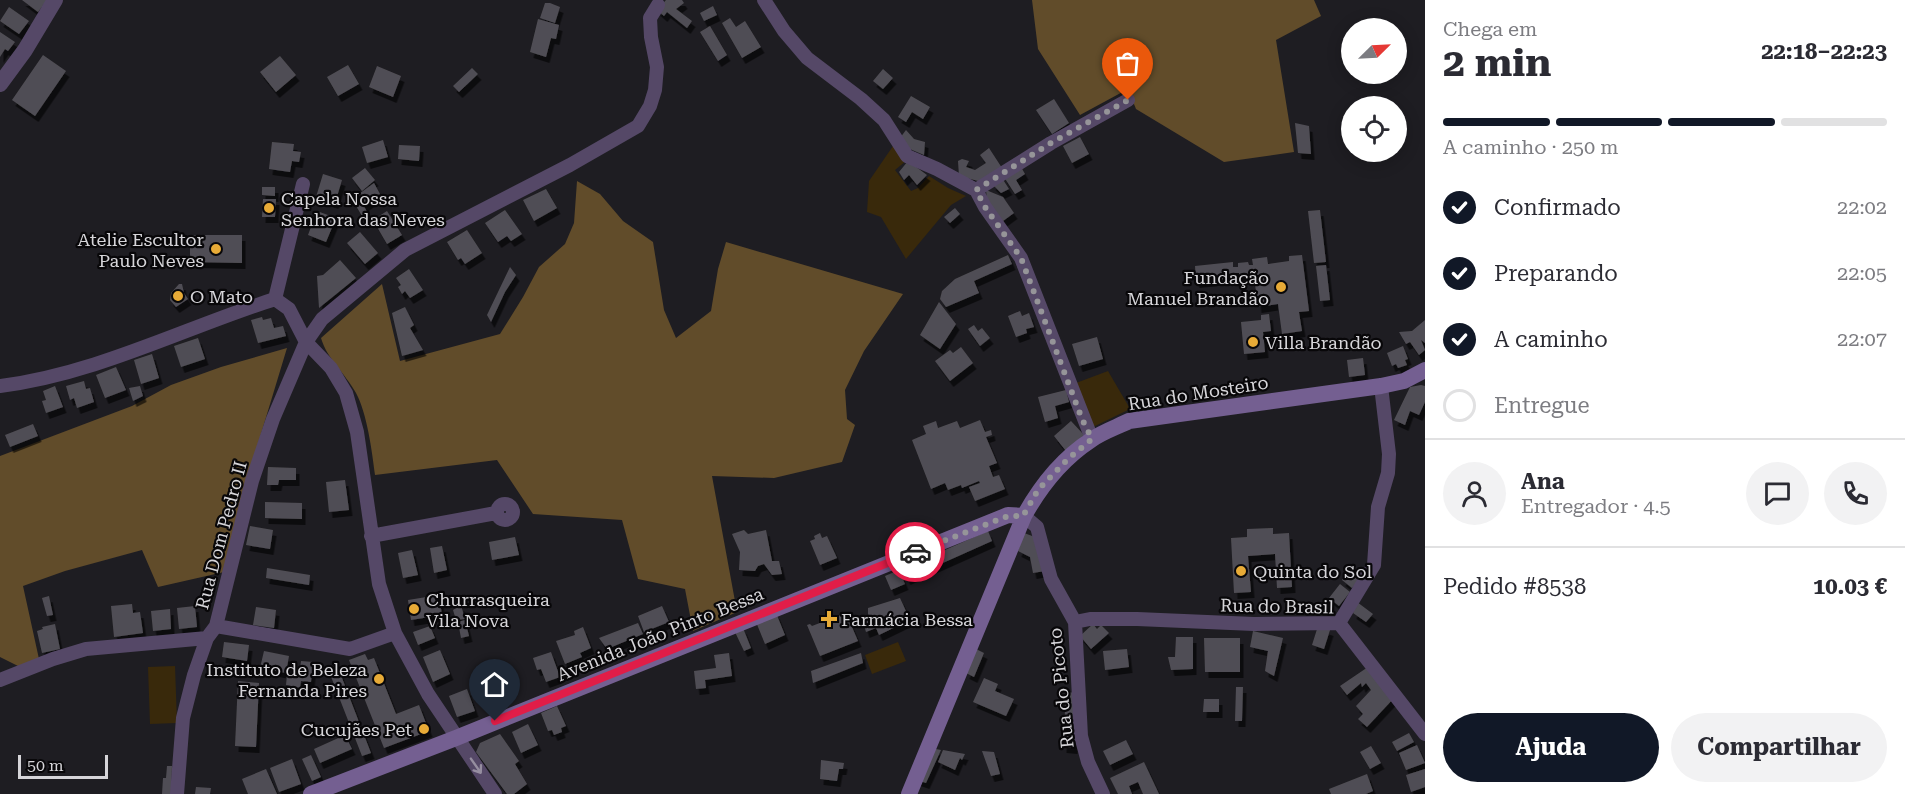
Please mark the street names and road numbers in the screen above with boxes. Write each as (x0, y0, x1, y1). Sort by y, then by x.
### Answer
street label: Rua do Mosteiro (1126, 372, 1270, 414)
street label: Rua Dom Pedro II (191, 459, 251, 611)
street label: Avenida João Pinto Bessa (554, 583, 767, 685)
street label: Rua do Brasil (1220, 595, 1334, 617)
street label: Rua do Picoto (1044, 627, 1078, 749)

